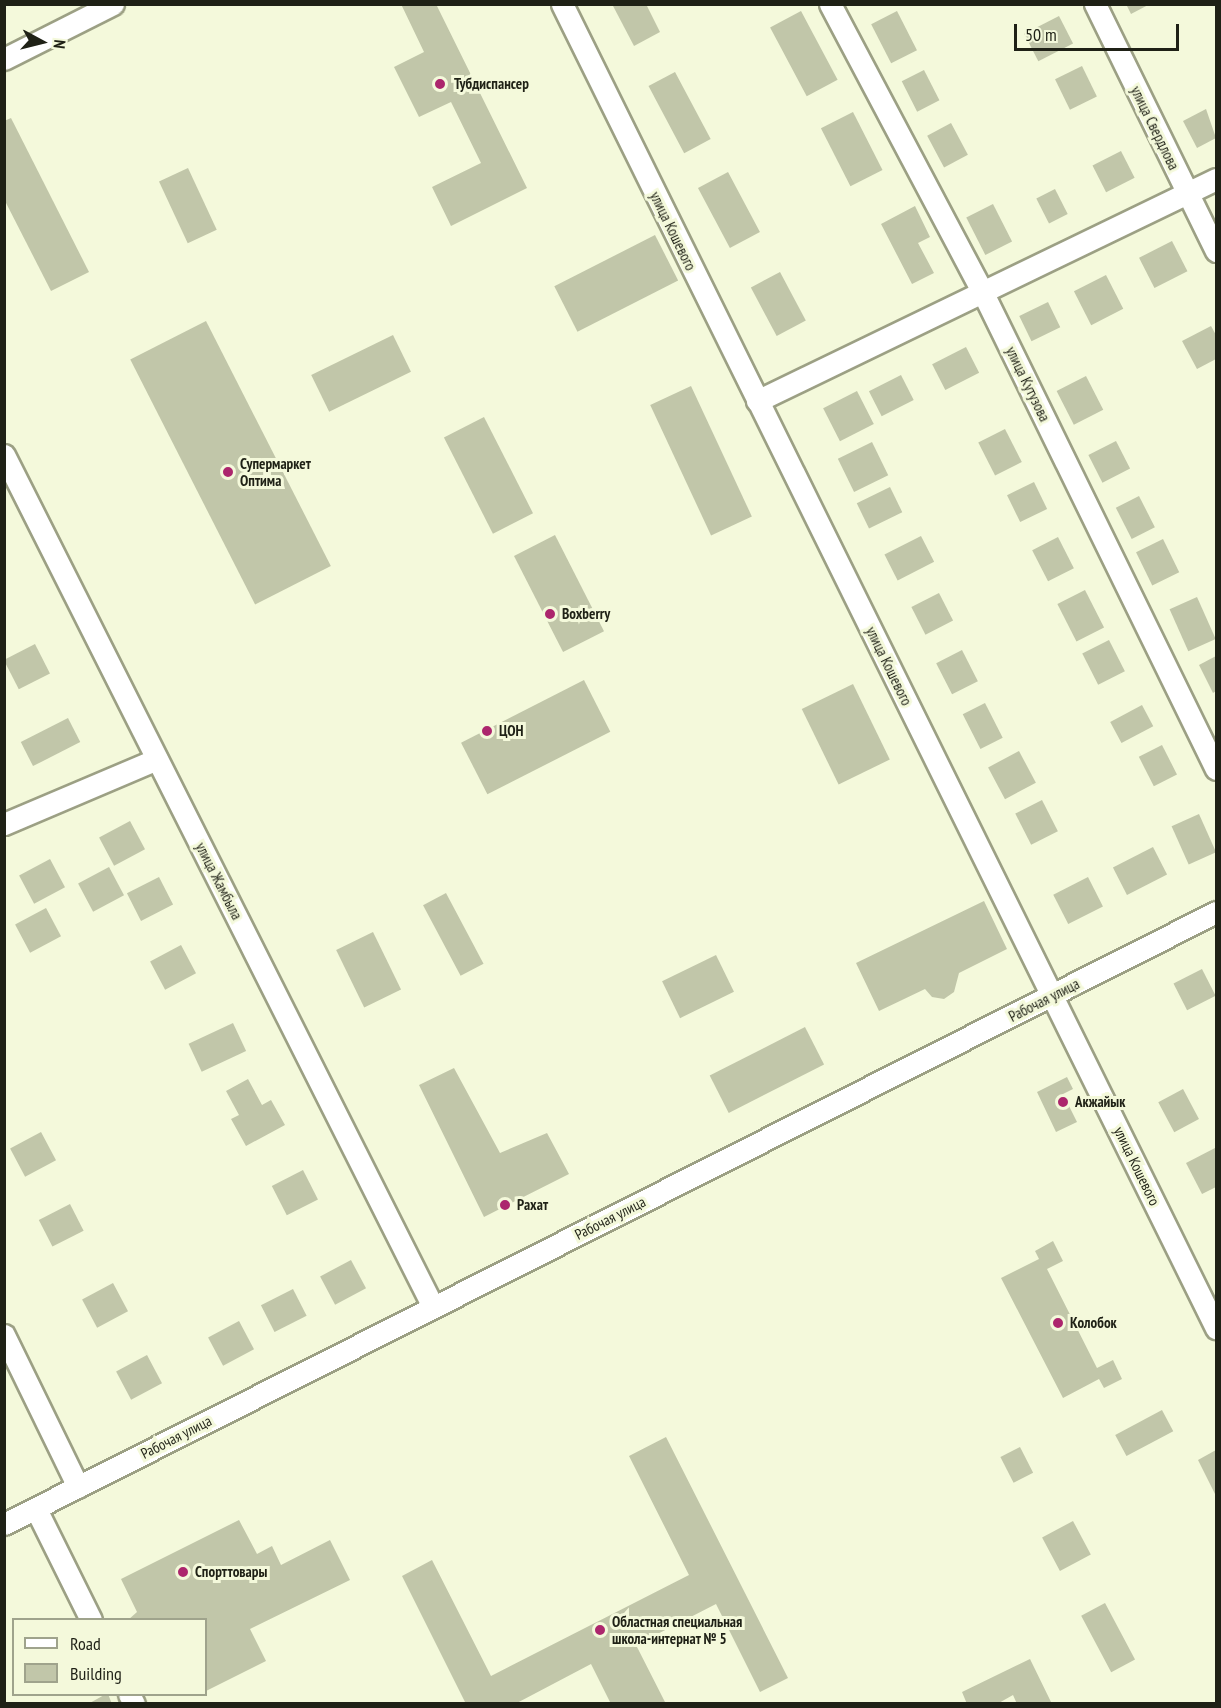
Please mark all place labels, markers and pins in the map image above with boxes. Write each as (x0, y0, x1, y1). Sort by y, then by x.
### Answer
marker: Тубдиспансер (431, 75, 449, 93)
place label: Тубдиспансер (454, 75, 529, 93)
place label: Супермаркет Оптима (240, 454, 311, 489)
marker: Супермаркет Оптима (221, 465, 235, 479)
place label: Boxberry (562, 605, 610, 623)
marker: Boxberry (543, 607, 557, 621)
place label: ЦОН (499, 722, 523, 740)
marker: ЦОН (480, 724, 494, 738)
place label: Акжайык (1075, 1093, 1125, 1111)
marker: Акжайык (1056, 1095, 1070, 1109)
place label: Рахат (517, 1196, 548, 1214)
marker: Рахат (498, 1198, 512, 1212)
place label: Колобок (1070, 1314, 1117, 1332)
marker: Колобок (1051, 1316, 1065, 1330)
place label: Спорттовары (195, 1563, 267, 1581)
marker: Спорттовары (176, 1565, 190, 1579)
place label: Областная специальная школа-интернат № 5 (612, 1612, 742, 1647)
marker: Областная специальная школа-интернат № 5 (593, 1623, 607, 1637)

